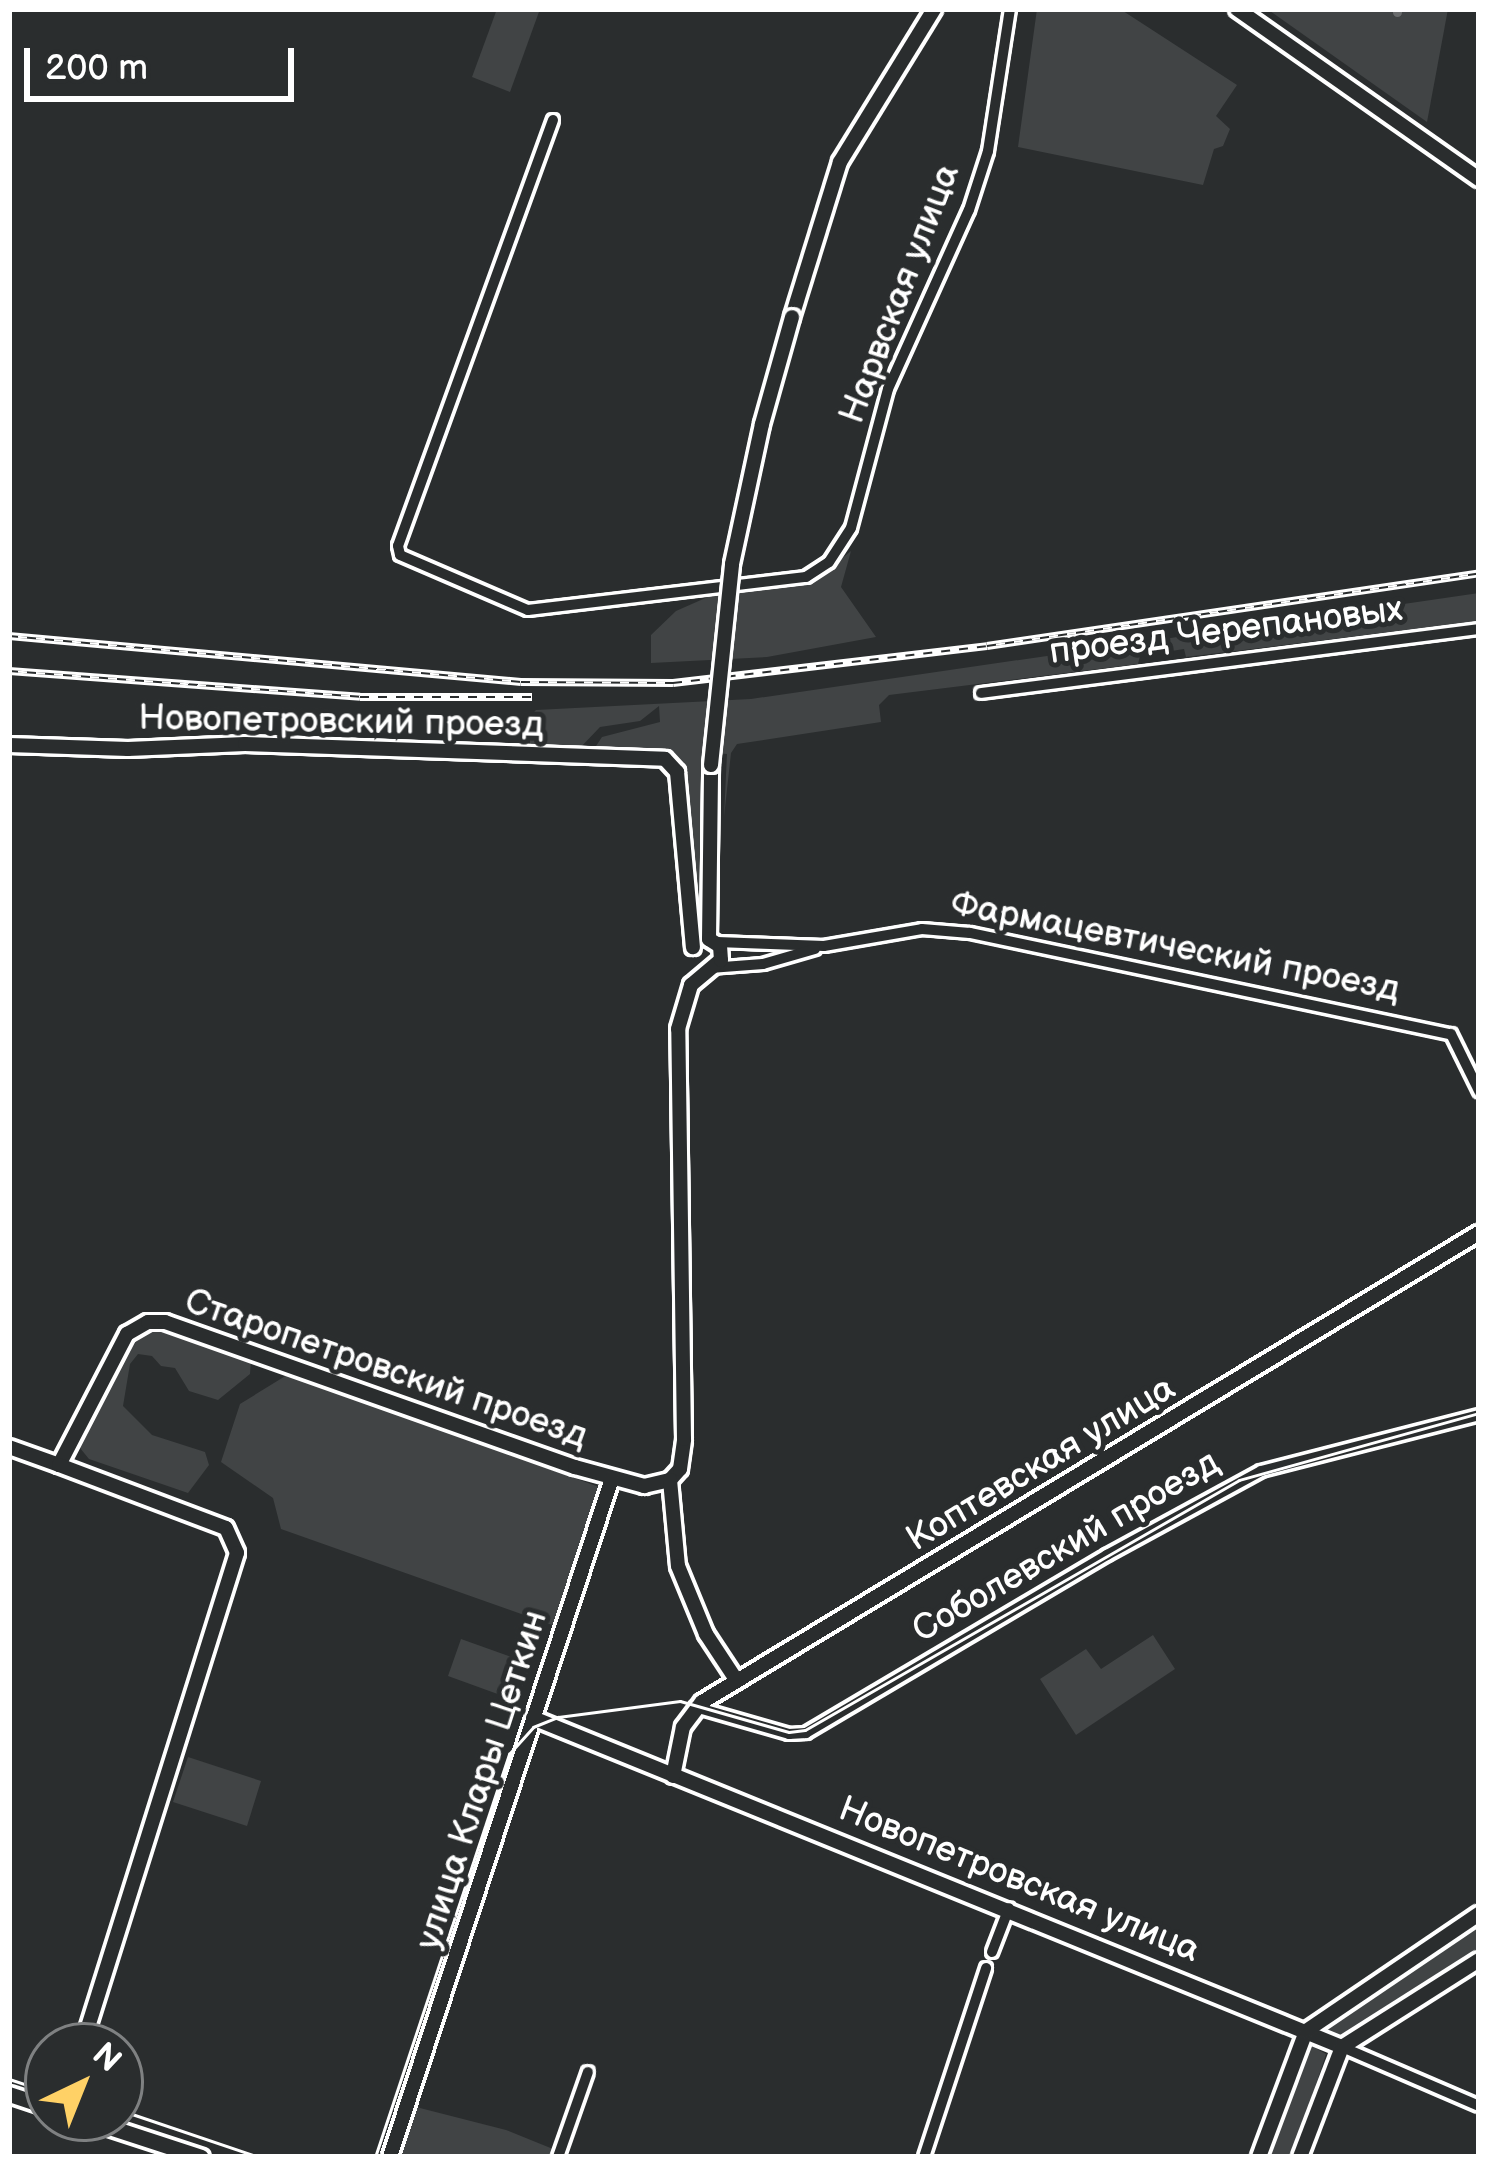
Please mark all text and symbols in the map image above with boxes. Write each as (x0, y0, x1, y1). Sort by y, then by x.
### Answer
scale bar (30, 24, 300, 98)
text: 200 m (45, 47, 148, 90)
street label: Нарвская улица (831, 158, 969, 430)
street label: проезд Черепановых (1047, 588, 1405, 674)
street label: Новопетровский проезд (138, 697, 544, 747)
street label: Фармацевтический проезд (947, 882, 1403, 1012)
street label: Старопетровский проезд (179, 1280, 593, 1458)
street label: Коптевская улица (899, 1367, 1183, 1561)
street label: Соболевский проезд (905, 1442, 1227, 1652)
street label: улица Клары Цеткин (407, 1605, 557, 1955)
street label: Новопетровская улица (832, 1788, 1206, 1972)
north arrow (24, 2022, 144, 2142)
text: N (84, 2035, 129, 2081)

